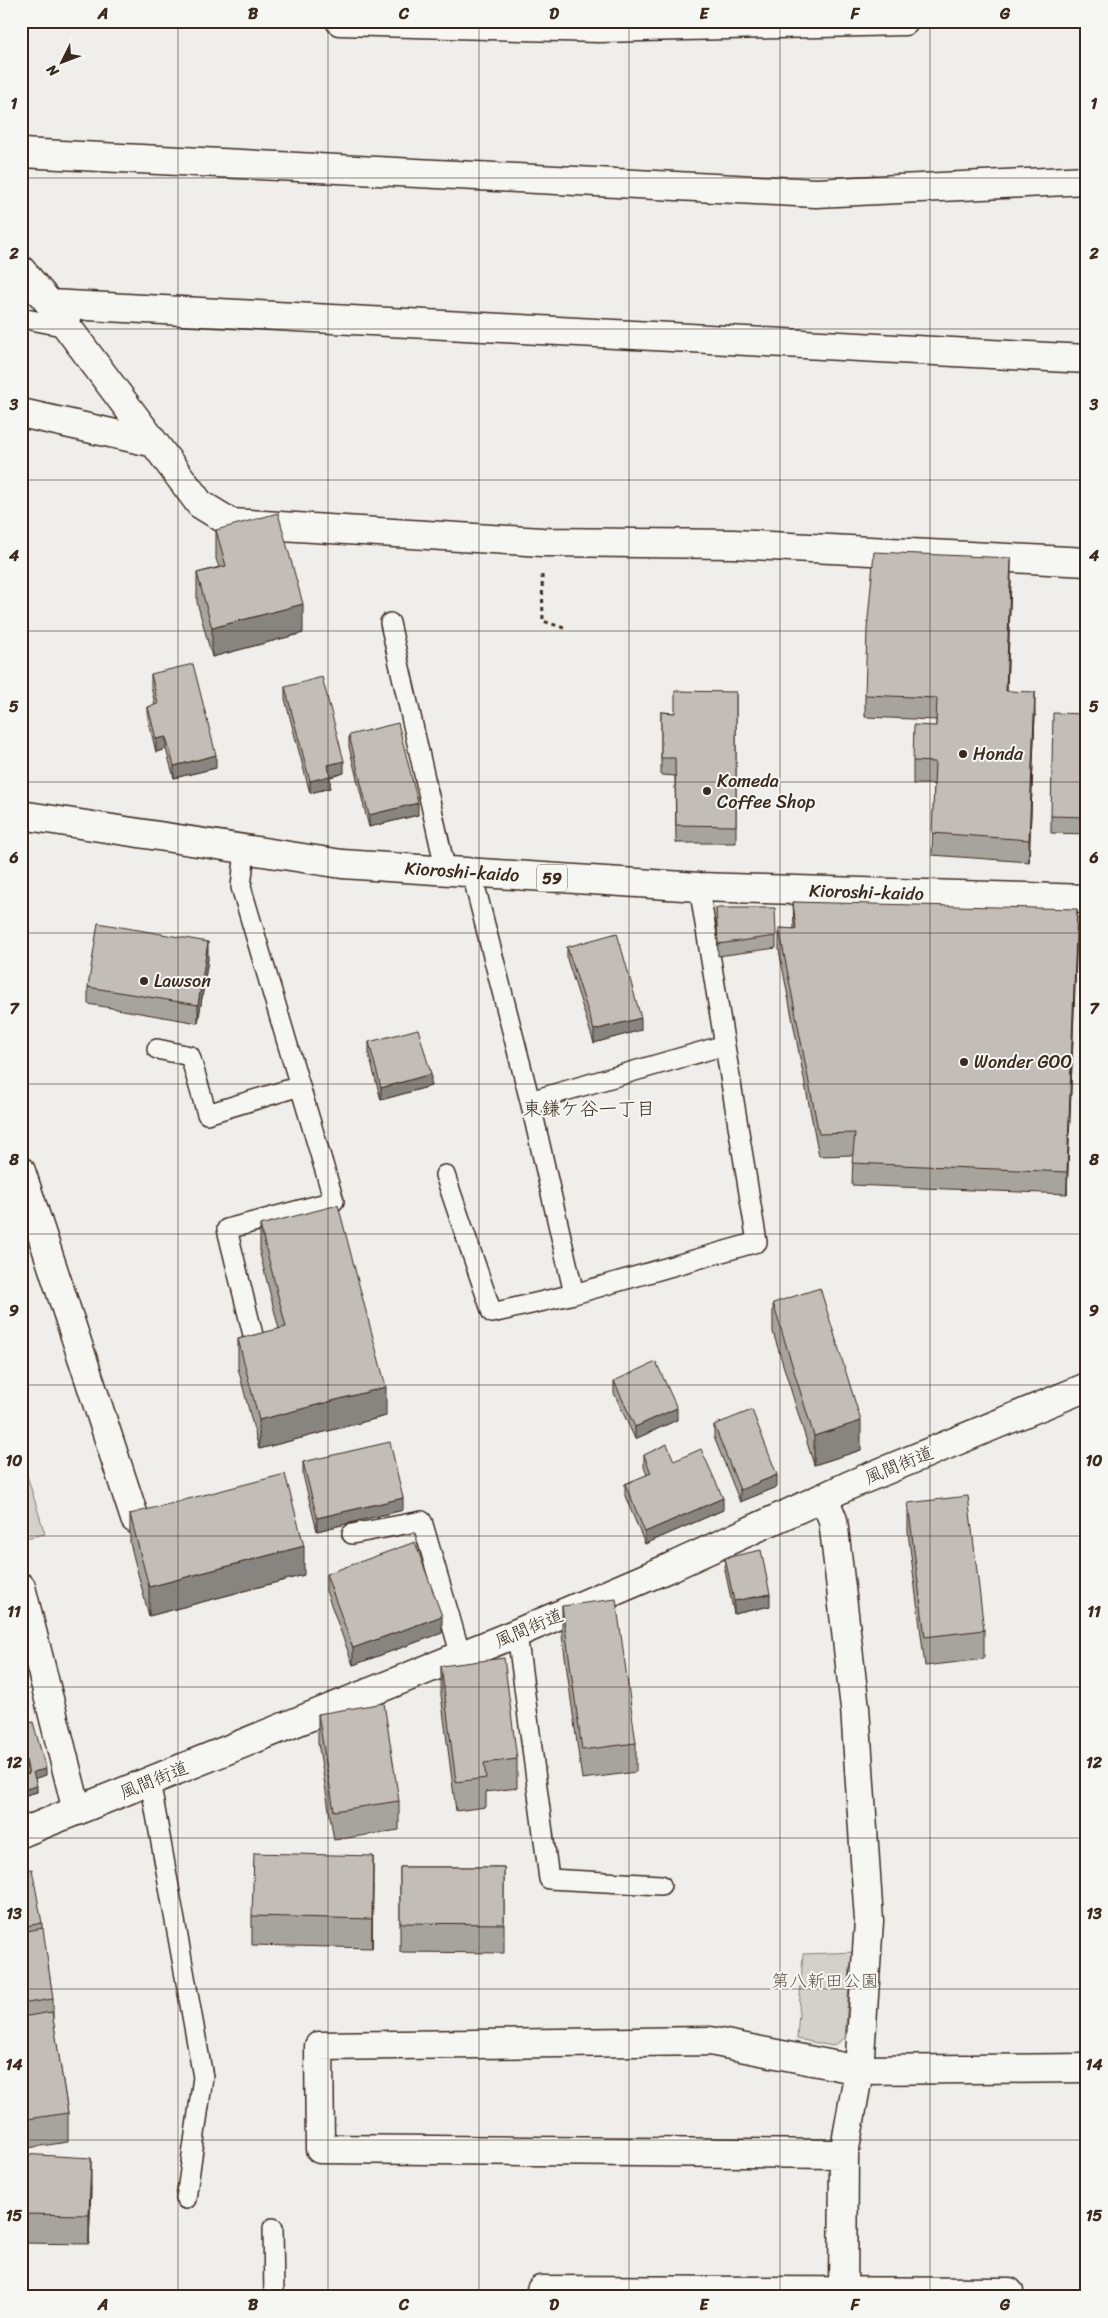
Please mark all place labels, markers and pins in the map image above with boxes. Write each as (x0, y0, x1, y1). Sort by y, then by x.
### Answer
place label: Honda (973, 738, 1024, 770)
marker: Honda (957, 748, 969, 760)
place label: Komeda Coffee Shop (717, 765, 816, 818)
marker: Komeda Coffee Shop (701, 785, 713, 797)
place label: Lawson (154, 965, 211, 997)
marker: Lawson (138, 975, 150, 987)
place label: Wonder GOO (974, 1046, 1072, 1078)
marker: Wonder GOO (958, 1056, 970, 1068)

